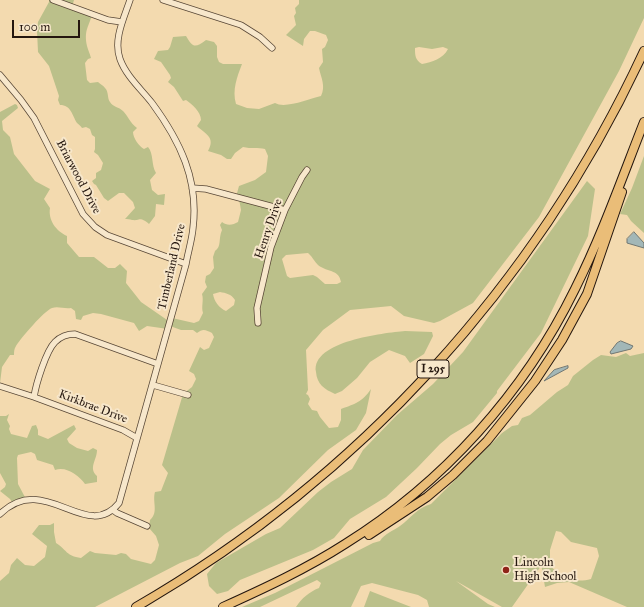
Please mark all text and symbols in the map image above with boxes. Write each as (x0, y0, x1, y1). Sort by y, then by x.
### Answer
scale bar (14, 12, 82, 38)
text: 100 m (19, 20, 50, 34)
street label: Briarwood Drive (52, 138, 104, 216)
street label: Henry Drive (252, 197, 286, 261)
street label: Timberland Drive (155, 223, 189, 311)
road number: I 295 (417, 360, 449, 378)
street label: Kirkbrae Drive (57, 387, 129, 427)
place label: Lincoln High School (514, 556, 577, 584)
marker: Lincoln High School (501, 565, 511, 575)

